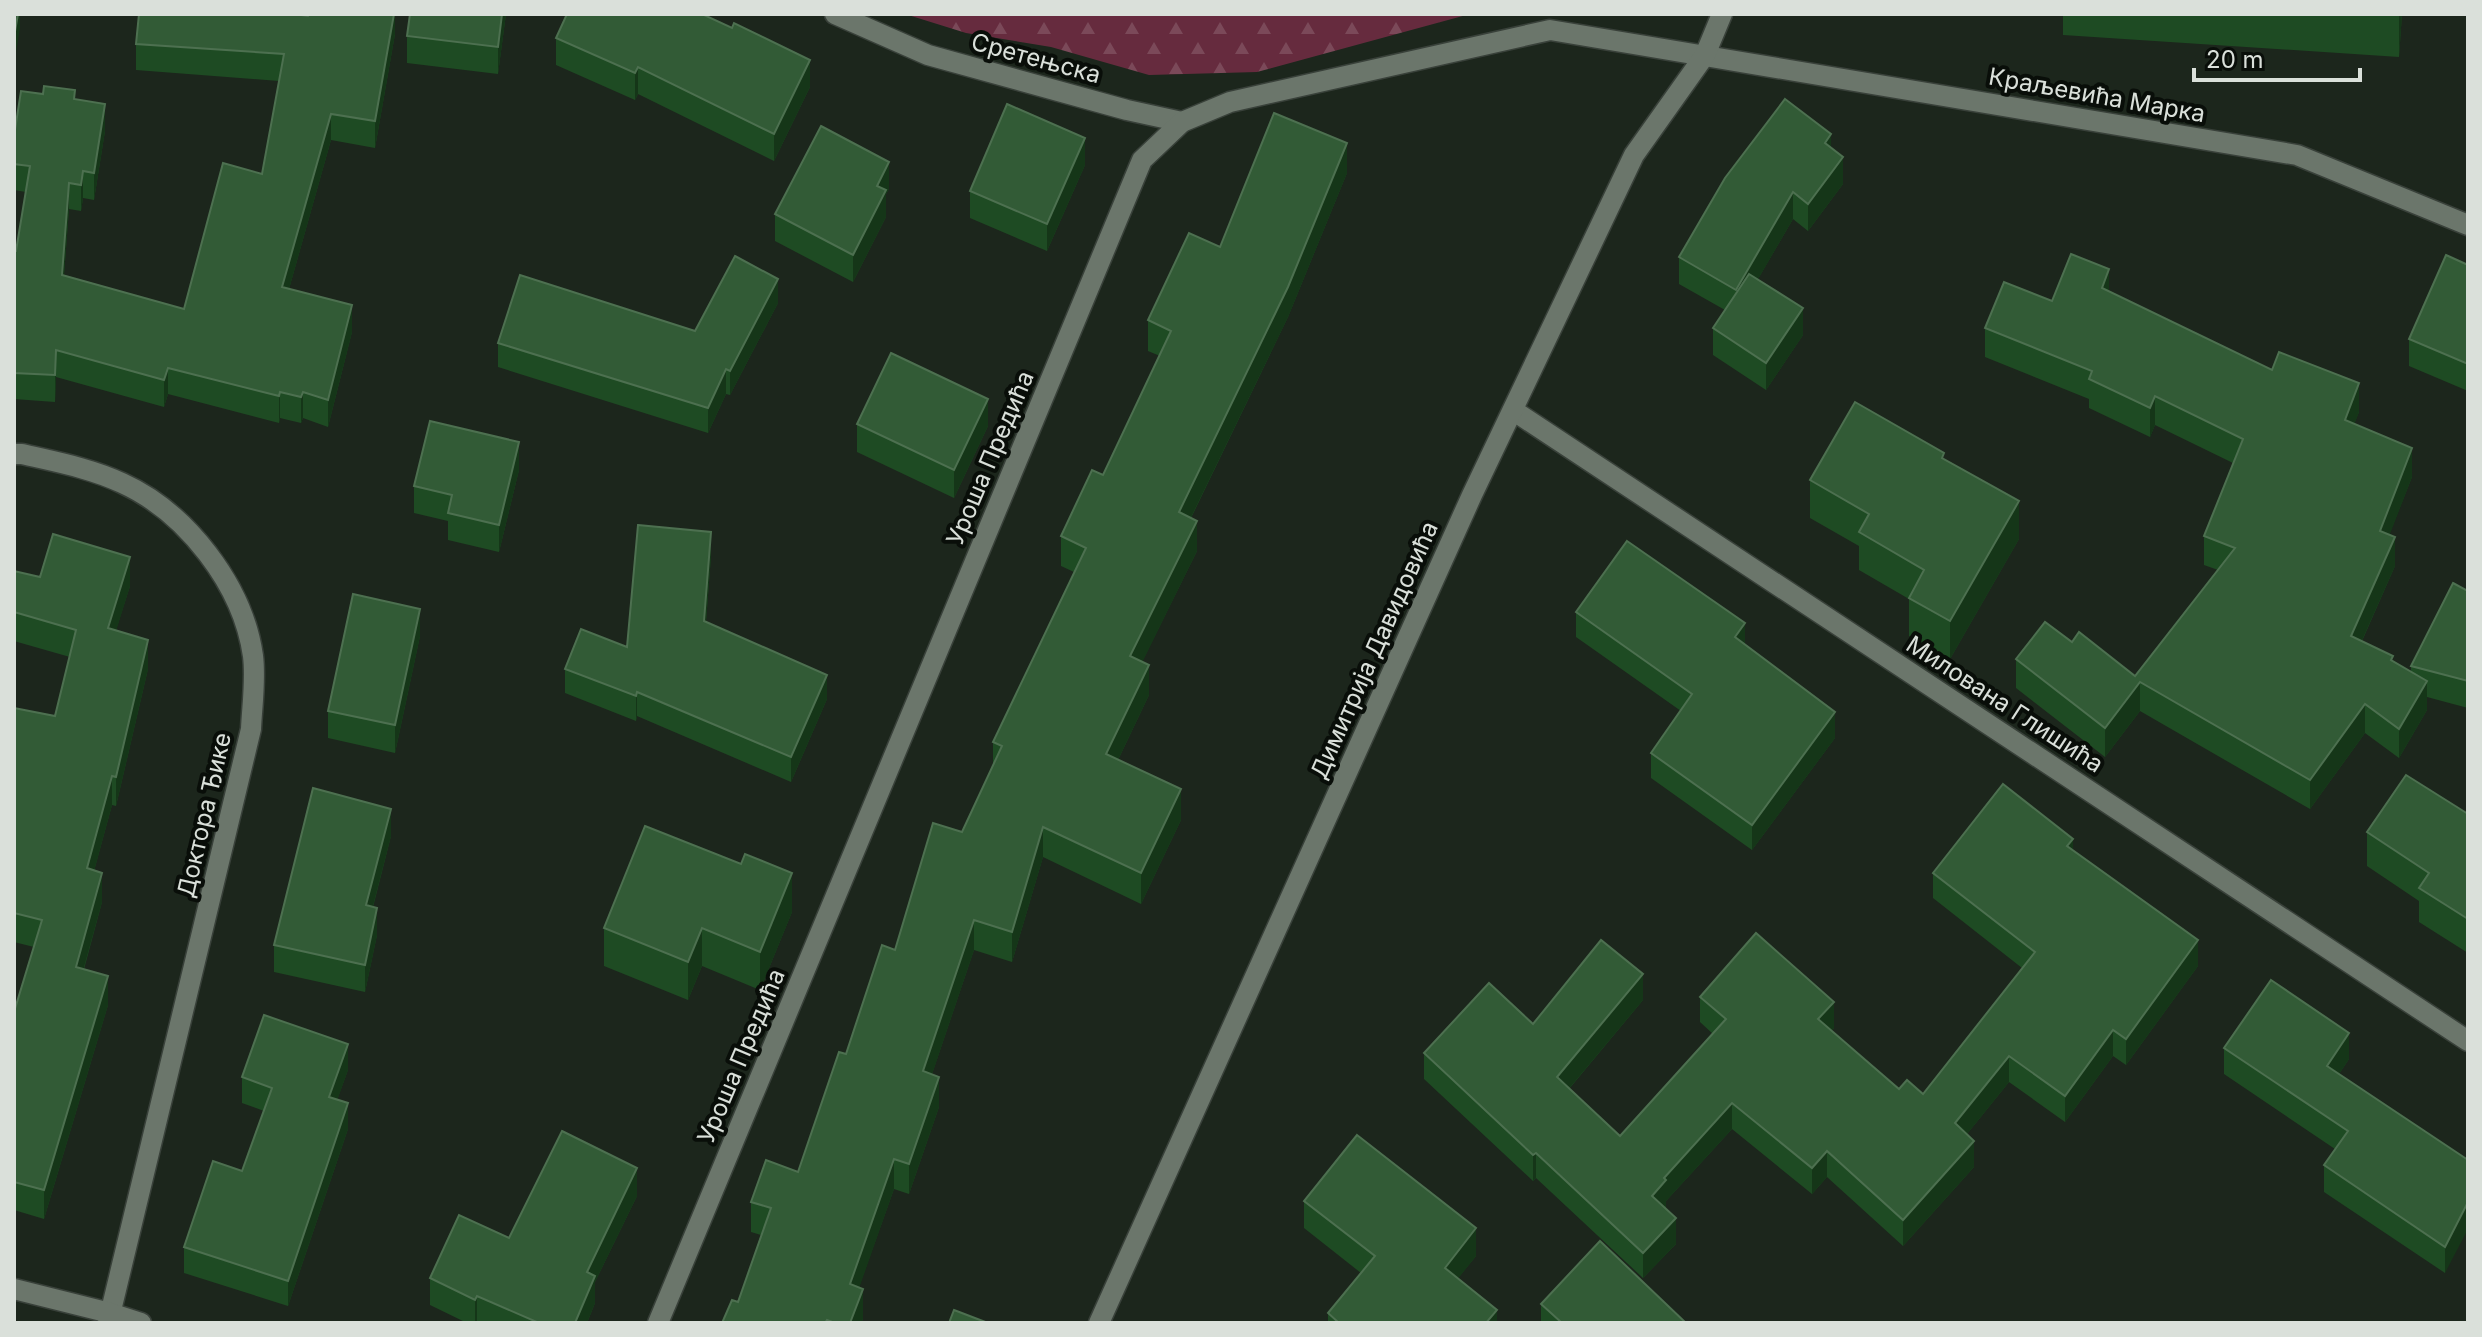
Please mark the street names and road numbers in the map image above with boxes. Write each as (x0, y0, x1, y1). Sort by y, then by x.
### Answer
street label: Сретењска (968, 27, 1104, 89)
street label: Краљевића Марка (1987, 62, 2207, 128)
street label: Уроша Предића (940, 366, 1040, 550)
street label: Димитрија Давидовића (1304, 517, 1444, 783)
street label: Милована Глишића (1901, 629, 2109, 779)
street label: Доктора Ђике (171, 730, 237, 900)
street label: Уроша Предића (691, 964, 791, 1148)

